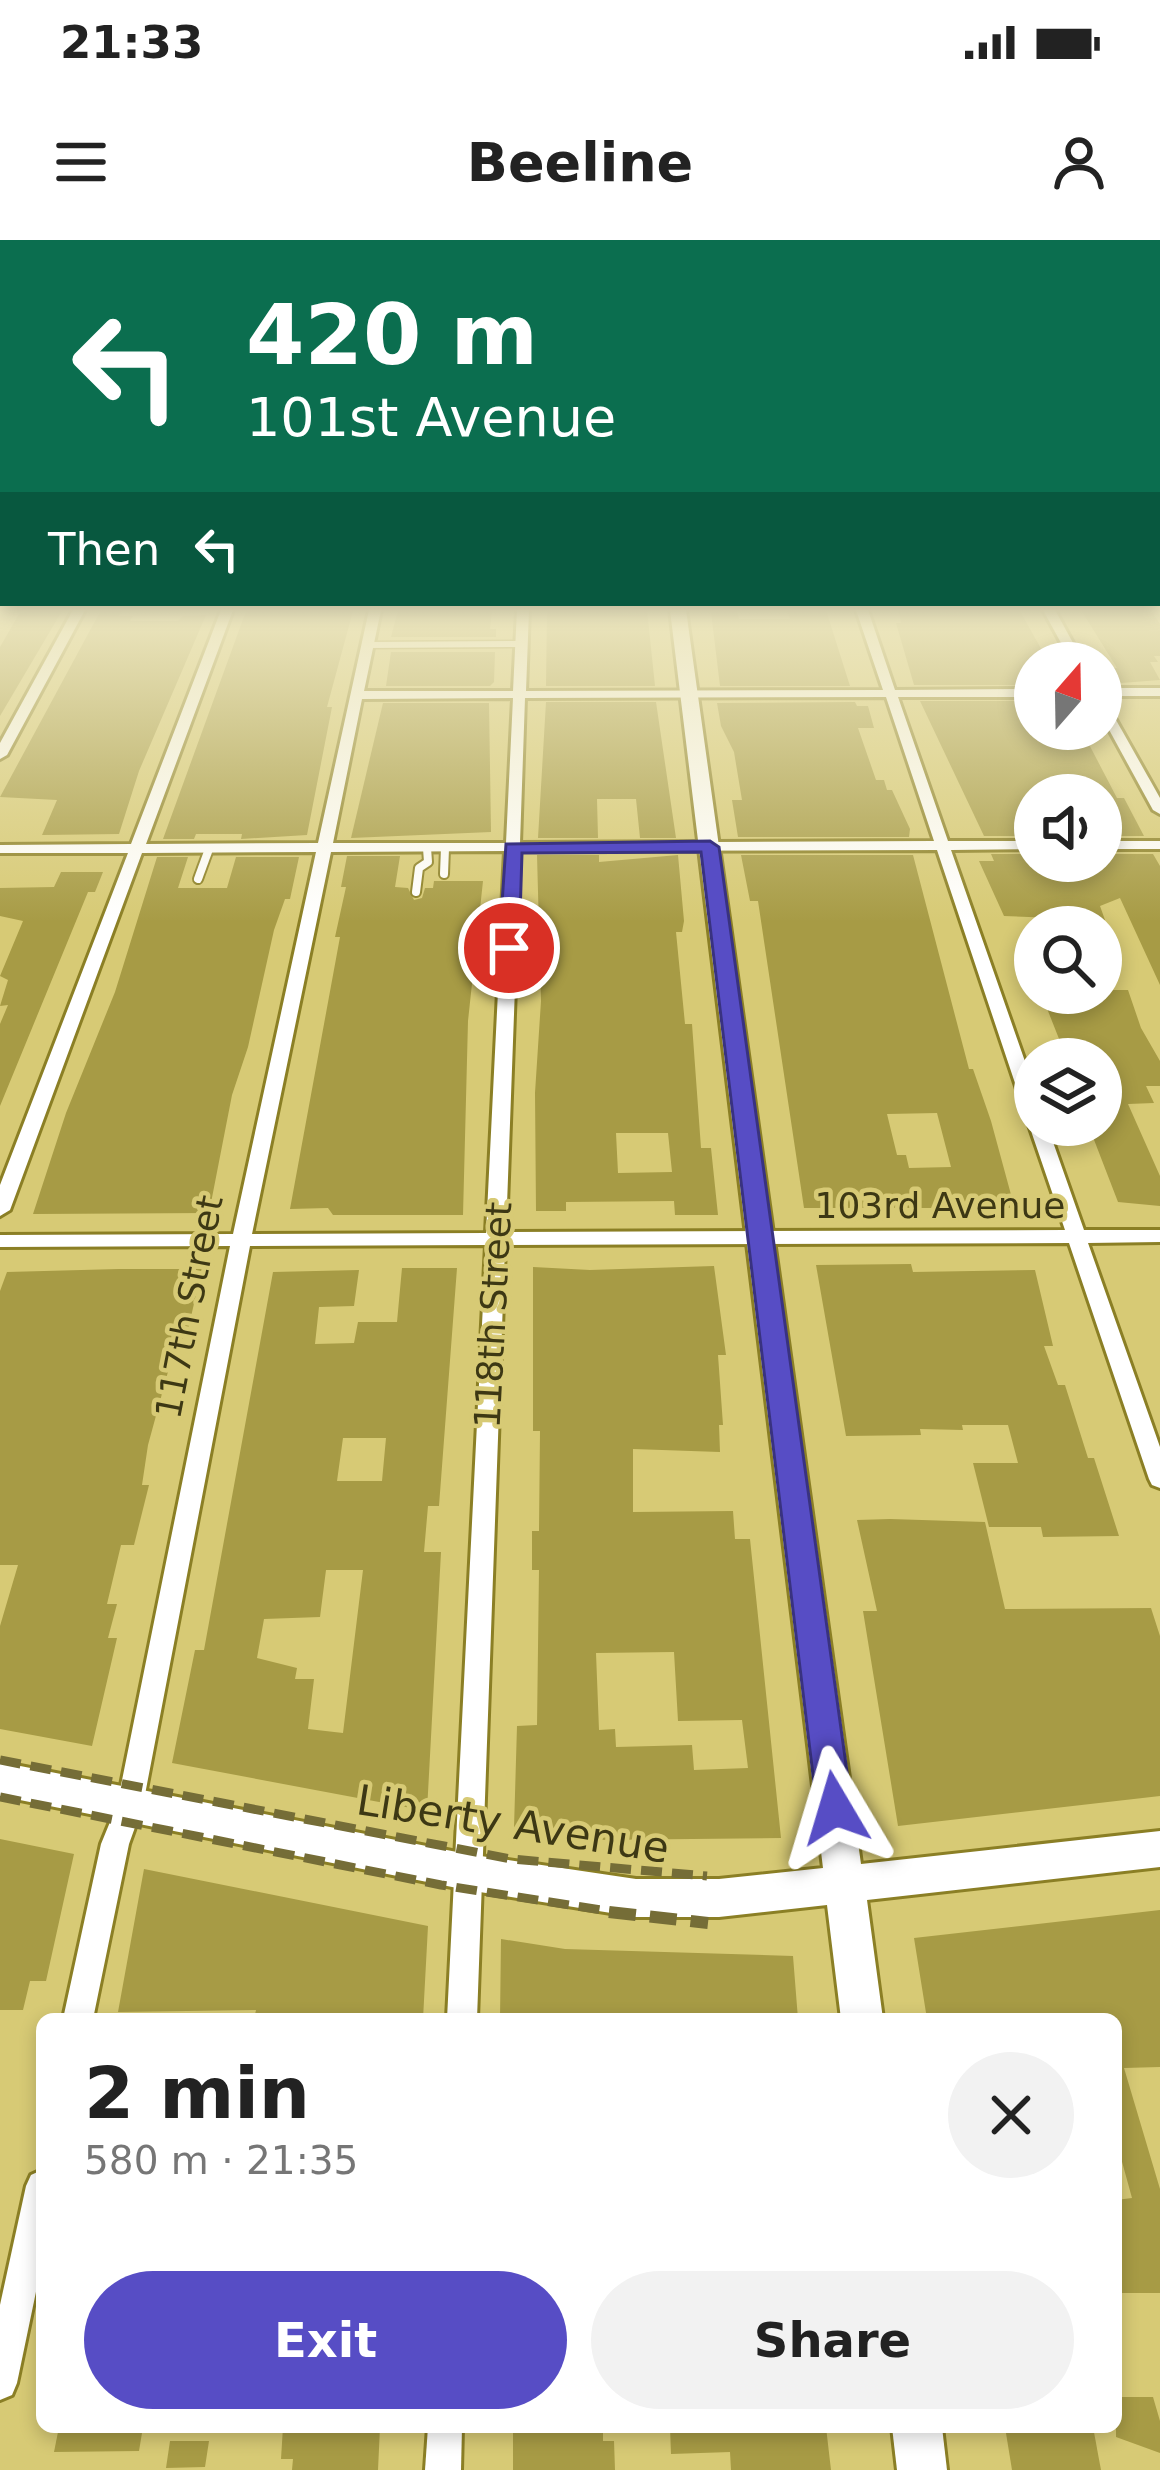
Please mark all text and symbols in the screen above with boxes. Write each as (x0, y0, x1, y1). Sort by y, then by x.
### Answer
text: 21:33 (60, 16, 203, 69)
icon: menu (48, 129, 114, 195)
icon: person (1046, 129, 1112, 195)
text: Beeline (467, 131, 693, 194)
text: 420 m (246, 286, 538, 384)
icon: left (48, 288, 204, 444)
text: 101st Avenue (246, 386, 616, 449)
icon: left (184, 516, 250, 582)
text: Then (48, 523, 160, 576)
north arrow (1014, 642, 1122, 750)
map controls (1014, 642, 1122, 1146)
button: sound (1014, 774, 1122, 882)
pin (458, 897, 560, 999)
button: search (1014, 906, 1122, 1014)
icon: arrive (476, 915, 542, 981)
button: layers (1014, 1038, 1122, 1146)
street label: 103rd Avenue (815, 1185, 1065, 1226)
street label: 117th Street (147, 1192, 231, 1422)
street label: 118th Street (467, 1201, 519, 1429)
position arrow (772, 1745, 898, 1871)
street label: Liberty Avenue (353, 1775, 673, 1873)
text: 2 min (84, 2051, 310, 2135)
button: close (948, 2052, 1074, 2178)
text: 580 m · 21:35 (84, 2138, 358, 2183)
button: Exit (84, 2271, 567, 2409)
button: Share (591, 2271, 1074, 2409)

